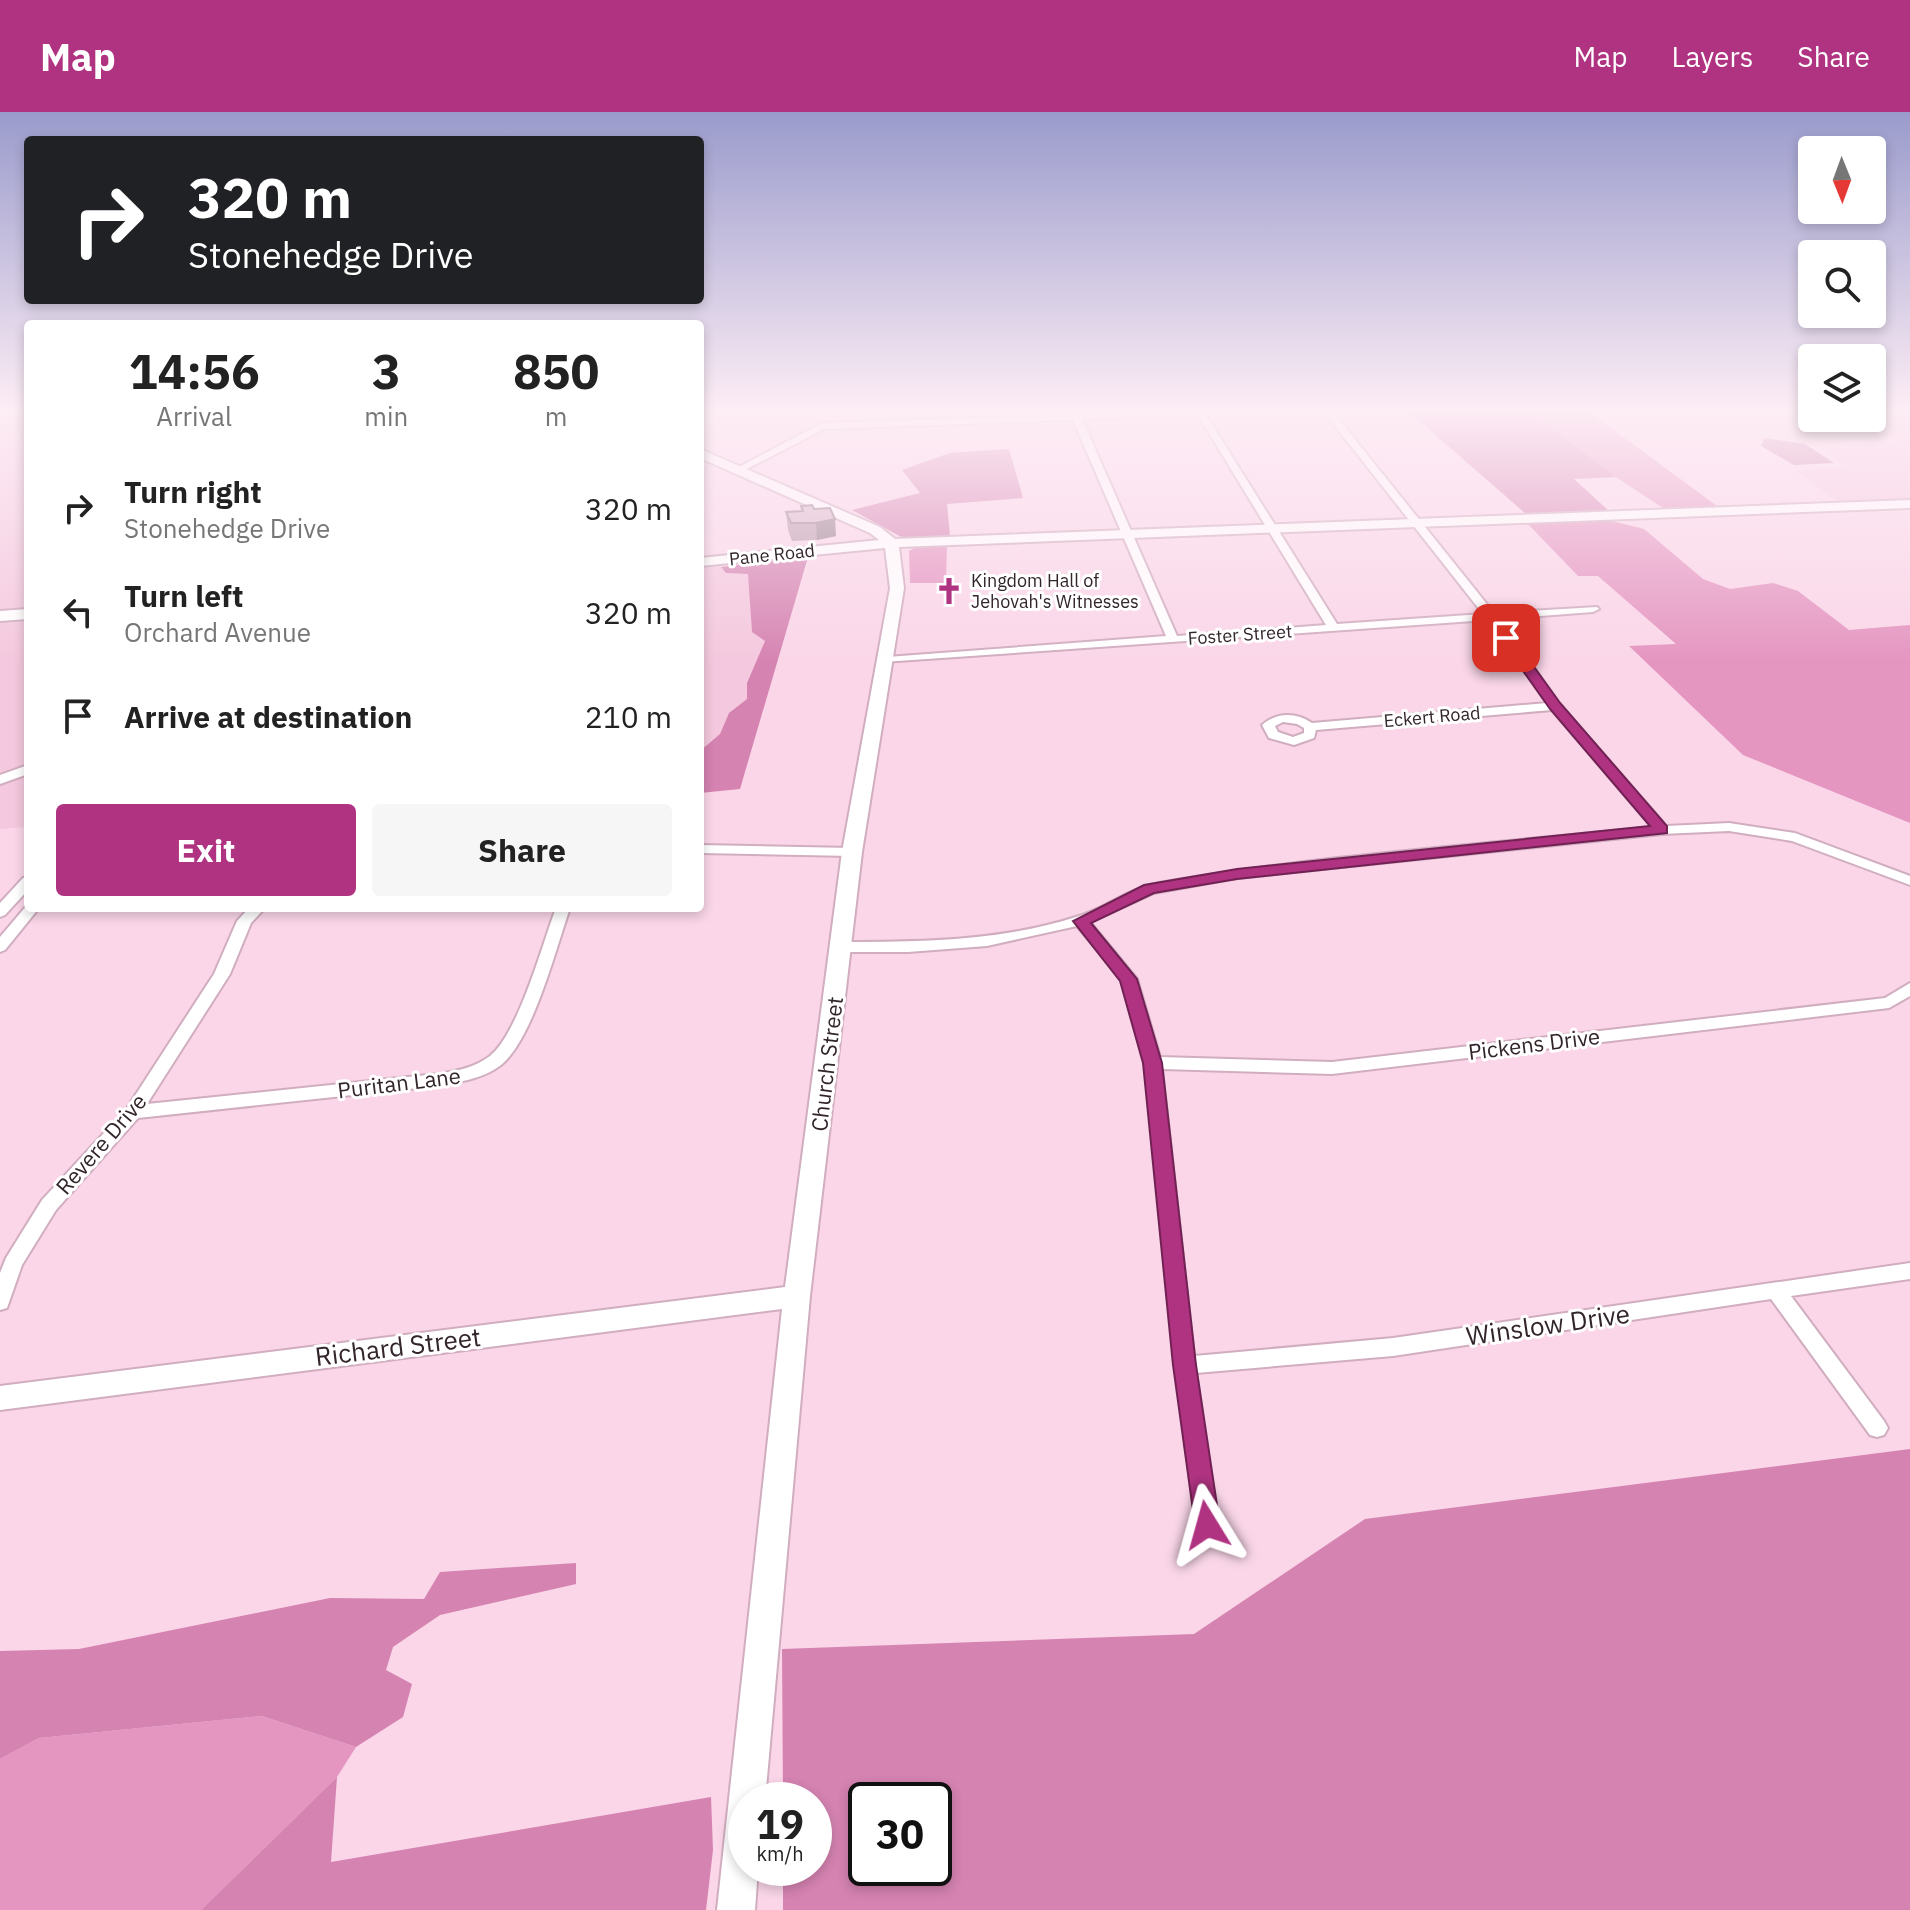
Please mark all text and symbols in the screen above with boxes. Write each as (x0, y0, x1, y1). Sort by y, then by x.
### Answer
text: Map (40, 32, 116, 81)
text: Map (1573, 38, 1627, 75)
text: Layers (1671, 38, 1753, 75)
text: Share (1797, 38, 1870, 75)
north arrow (1798, 136, 1886, 224)
map controls (1798, 136, 1886, 432)
text: 320 m (188, 161, 352, 233)
icon: right (56, 168, 160, 272)
text: Stonehedge Drive (188, 231, 473, 278)
button: search (1798, 240, 1886, 328)
text: 14:56 (129, 340, 260, 402)
text: 3 (372, 340, 401, 402)
text: 850 (513, 340, 599, 402)
button: layers (1798, 344, 1886, 432)
text: Arrival (156, 399, 232, 433)
text: min (364, 399, 408, 433)
text: m (545, 399, 567, 433)
text: Turn right (124, 472, 262, 511)
icon: right (56, 486, 100, 530)
text: 320 m (585, 489, 672, 528)
text: Stonehedge Drive (124, 511, 330, 545)
street label: Pane Road (728, 539, 816, 570)
place label: Kingdom Hall of Jehovah's Witnesses (971, 569, 1139, 613)
text: Turn left (124, 576, 243, 615)
church icon: Kingdom Hall of Jehovah's Witnesses (934, 576, 964, 606)
icon: left (56, 590, 100, 634)
text: 320 m (585, 593, 672, 632)
pin (1472, 604, 1540, 672)
text: Orchard Avenue (124, 615, 311, 649)
icon: arrive (1484, 616, 1528, 660)
street label: Foster Street (1187, 619, 1293, 650)
icon: arrive (56, 694, 100, 738)
text: Arrive at destination (124, 697, 412, 736)
text: 210 m (585, 697, 672, 736)
street label: Eckert Road (1383, 701, 1481, 732)
button: Exit (56, 804, 356, 896)
button: Share (372, 804, 672, 896)
street label: Church Street (804, 995, 849, 1133)
street label: Pickens Drive (1466, 1021, 1602, 1066)
street label: Puritan Lane (336, 1061, 462, 1104)
street label: Revere Drive (49, 1087, 152, 1200)
street label: Winslow Drive (1464, 1296, 1632, 1352)
street label: Richard Street (313, 1319, 483, 1373)
position arrow (1165, 1483, 1249, 1567)
speed limit sign: 30 (848, 1782, 952, 1886)
text: 19 (756, 1798, 804, 1850)
text: km/h (756, 1840, 804, 1867)

